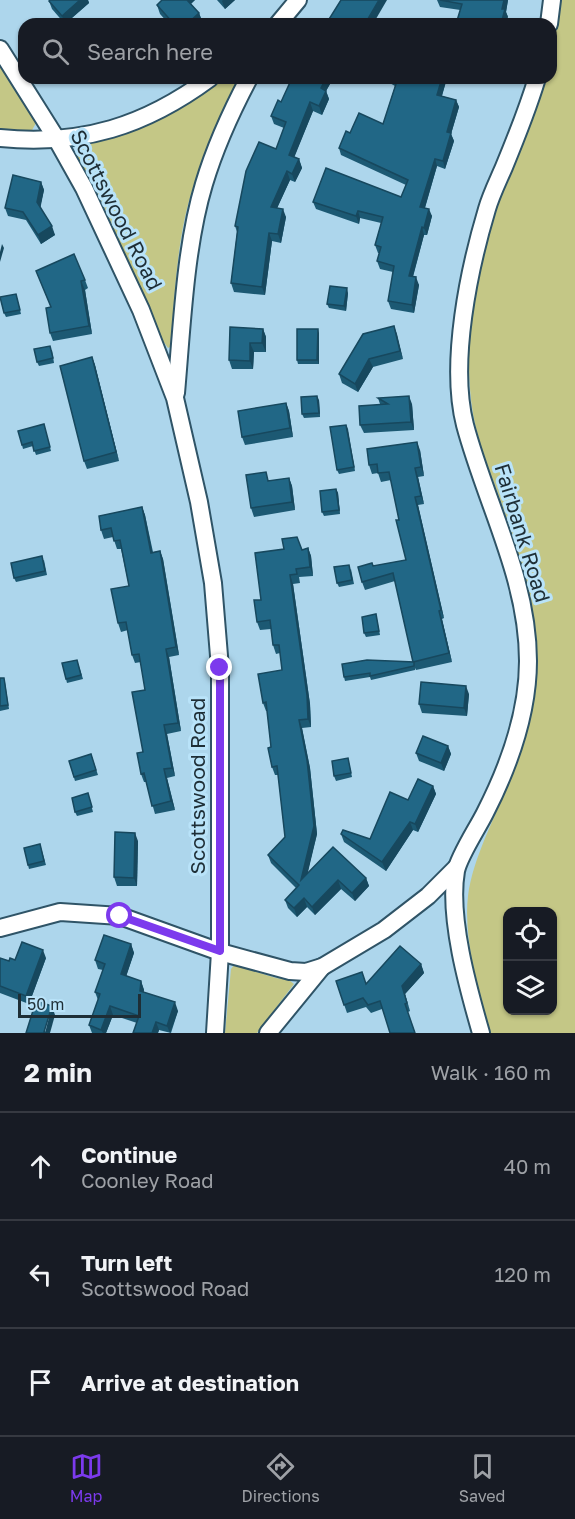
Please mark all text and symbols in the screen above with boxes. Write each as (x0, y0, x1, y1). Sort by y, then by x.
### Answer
search box (18, 18, 557, 84)
icon: search (39, 35, 72, 68)
text: Search here (87, 38, 213, 65)
street label: Scottswood Road (65, 125, 169, 294)
street label: Fairbank Road (489, 460, 556, 605)
route end (206, 654, 232, 680)
street label: Scottswood Road (184, 698, 210, 874)
route start (106, 902, 132, 928)
map controls (503, 907, 557, 1015)
button: locate (503, 907, 557, 961)
button: layers (503, 961, 557, 1015)
scale bar (18, 991, 141, 1018)
text: 50 m (27, 994, 64, 1014)
text: 2 min (24, 1057, 92, 1088)
text: Walk · 160 m (431, 1060, 551, 1084)
text: Continue (81, 1141, 177, 1168)
icon: ahead (24, 1150, 57, 1183)
text: 40 m (504, 1154, 551, 1178)
text: Coonley Road (81, 1168, 214, 1192)
text: Turn left (81, 1249, 172, 1276)
icon: left (24, 1258, 57, 1291)
text: 120 m (495, 1262, 551, 1286)
text: Scottswood Road (81, 1276, 249, 1300)
icon: arrive (24, 1366, 57, 1399)
text: Arrive at destination (81, 1369, 299, 1396)
tab: Map (70, 1450, 103, 1506)
tab: Directions (242, 1450, 320, 1506)
tab: Saved (459, 1450, 505, 1506)

